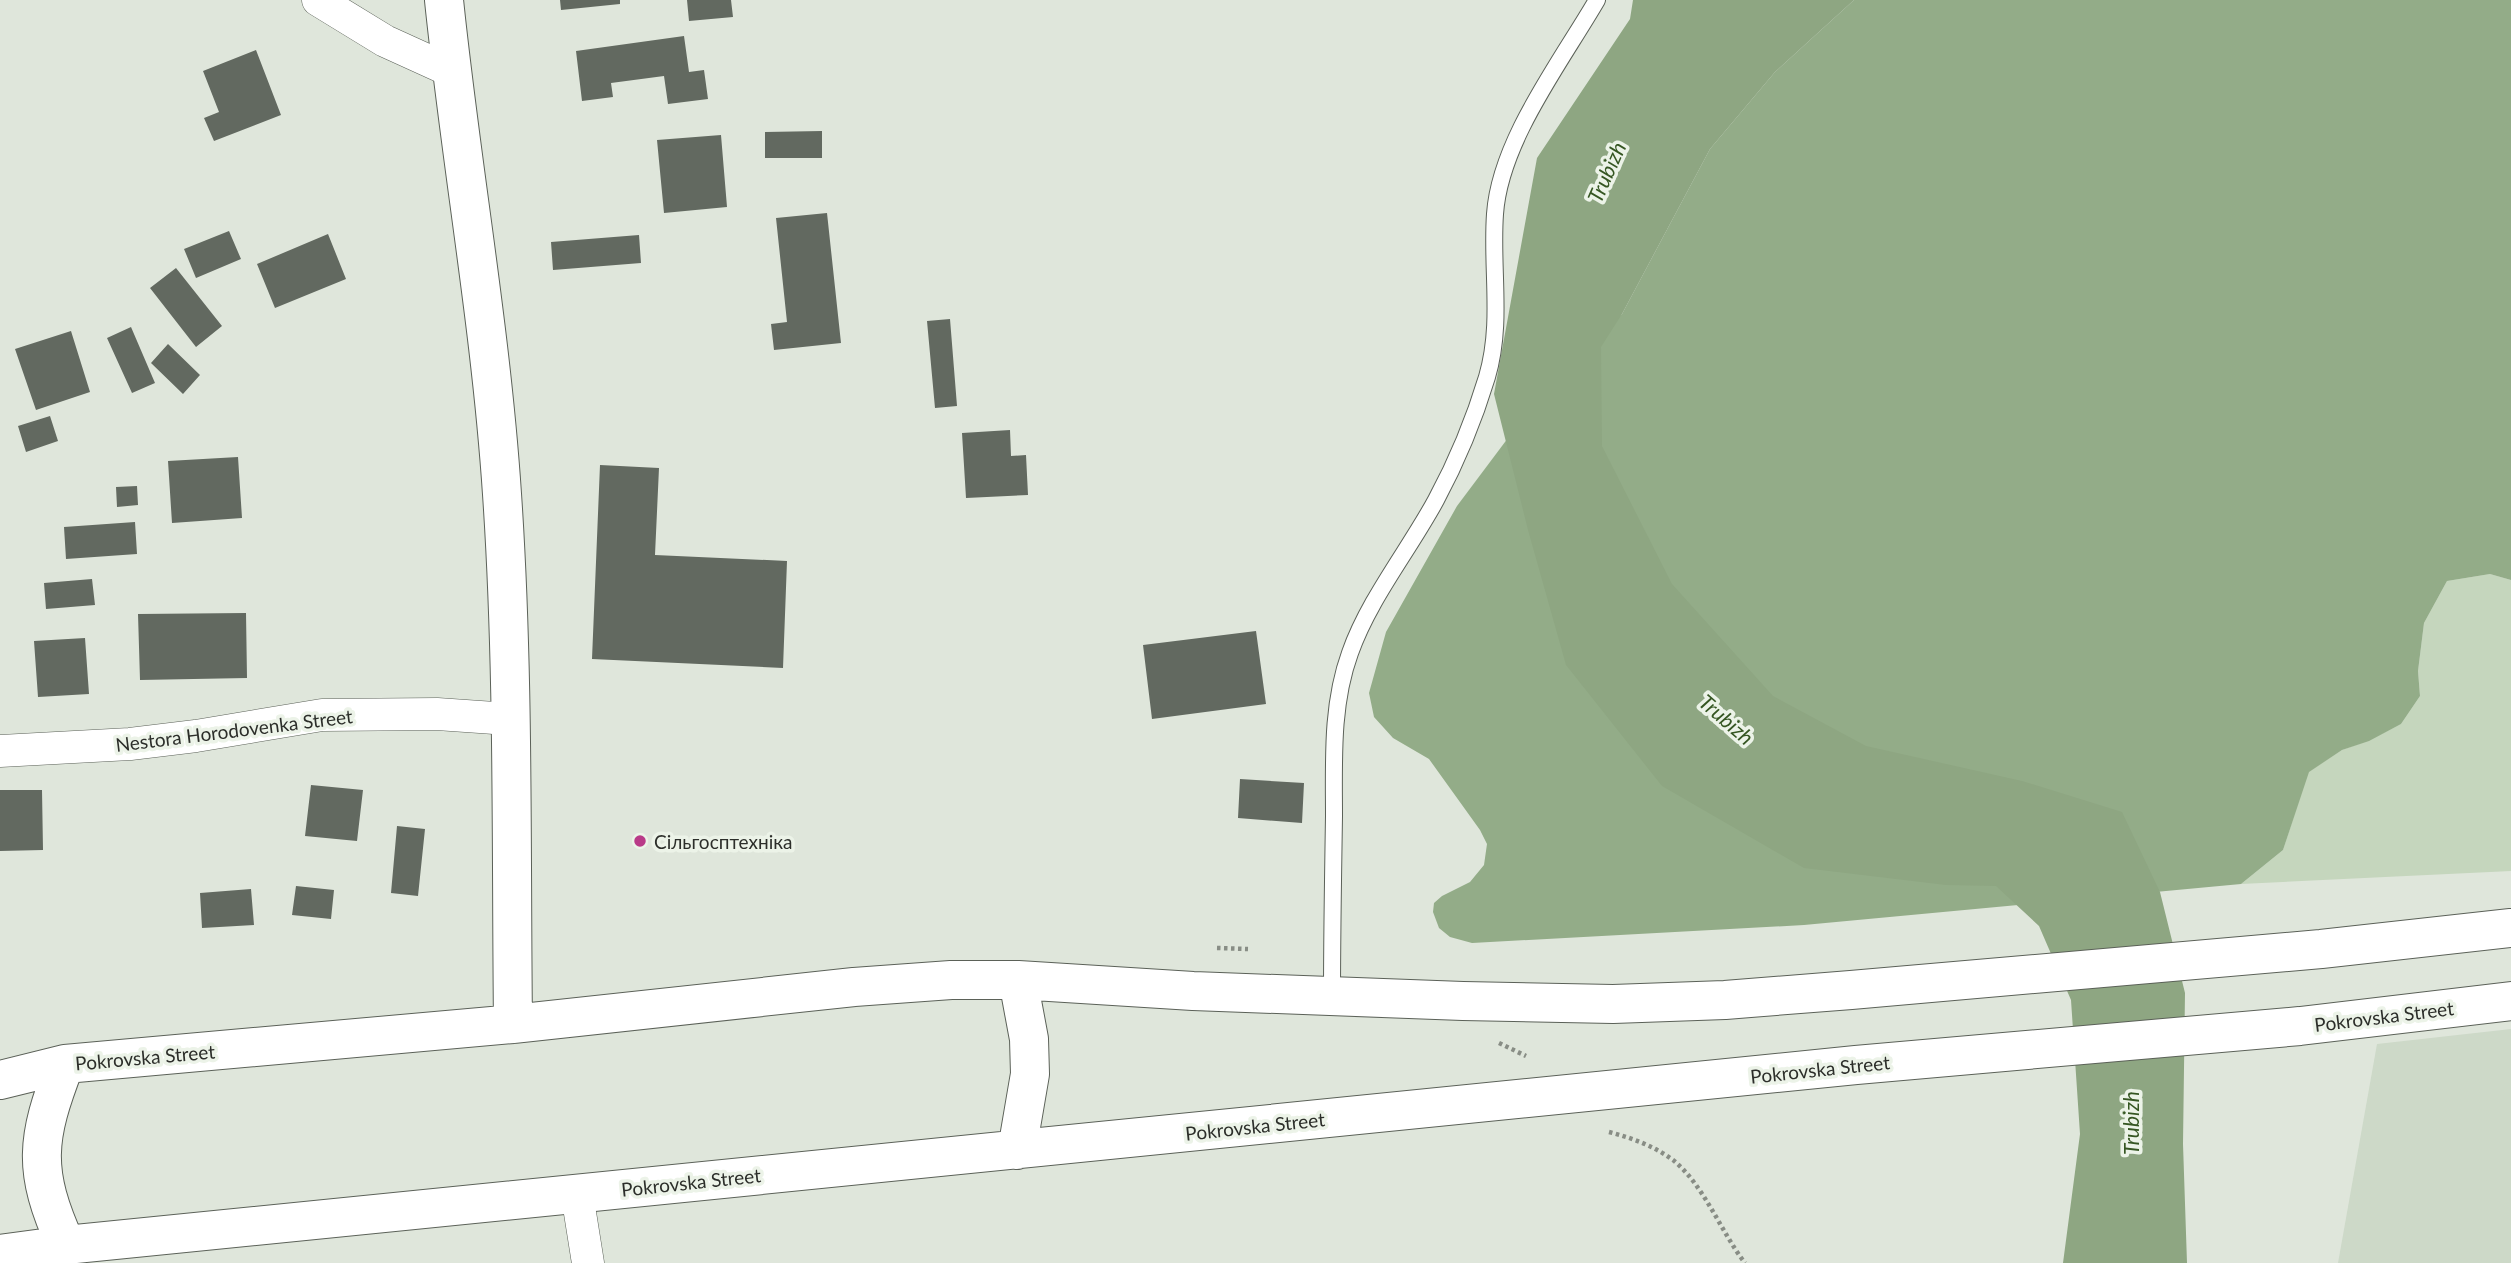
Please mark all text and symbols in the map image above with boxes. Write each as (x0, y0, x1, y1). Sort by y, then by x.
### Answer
water label: Trubizh (1582, 138, 1630, 206)
water label: Trubizh (1695, 689, 1759, 749)
street label: Nestora Horodovenka Street (114, 704, 354, 756)
place label: Сільгосптехніка (654, 830, 793, 853)
marker: Сільгосптехніка (632, 833, 648, 849)
street label: Pokrovska Street (2313, 996, 2455, 1036)
street label: Pokrovska Street (74, 1039, 216, 1075)
street label: Pokrovska Street (1749, 1050, 1891, 1088)
water label: Trubizh (2118, 1091, 2143, 1155)
street label: Pokrovska Street (1184, 1107, 1326, 1145)
street label: Pokrovska Street (620, 1163, 762, 1201)

